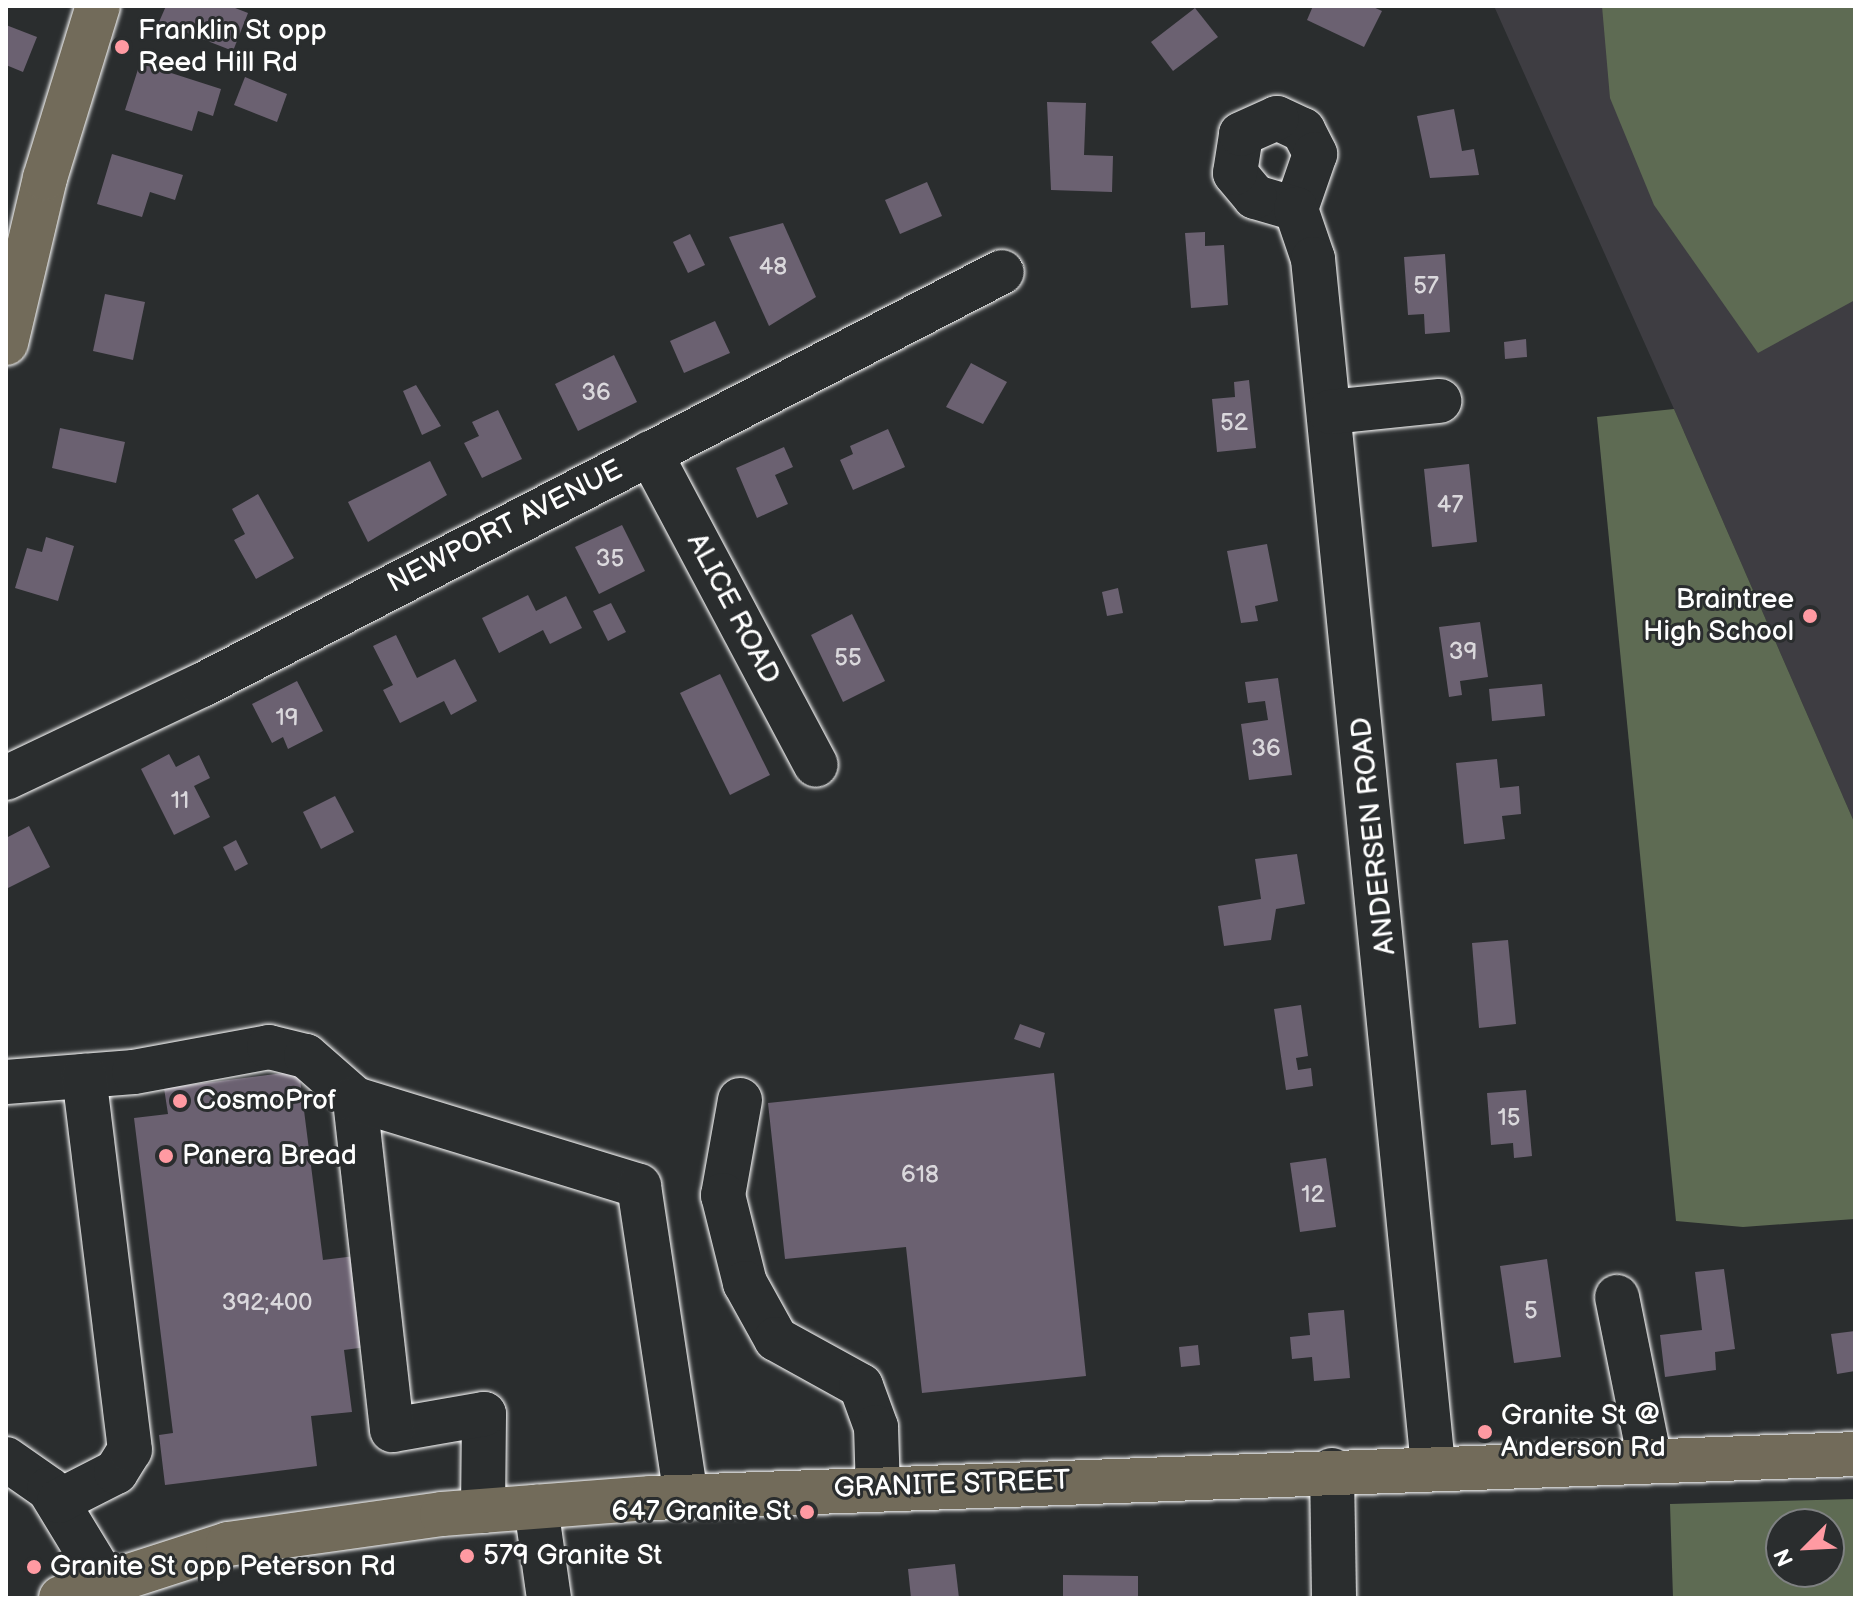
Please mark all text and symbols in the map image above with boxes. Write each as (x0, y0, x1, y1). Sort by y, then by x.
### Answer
place label: Franklin St opp Reed Hill Rd (138, 14, 327, 80)
marker: Franklin St opp Reed Hill Rd (113, 38, 131, 56)
house number: 48 (759, 253, 787, 281)
house number: 57 (1413, 272, 1439, 300)
house number: 36 (581, 379, 611, 407)
house number: 52 (1220, 409, 1248, 437)
street label: NEWPORT AVENUE (382, 453, 628, 601)
house number: 47 (1437, 491, 1463, 519)
street label: ALICE ROAD (679, 528, 787, 690)
house number: 35 (596, 545, 624, 573)
place label: Braintree High School (1642, 583, 1794, 649)
marker: Braintree High School (1801, 607, 1819, 625)
house number: 39 (1449, 638, 1477, 666)
house number: 55 (834, 644, 862, 672)
house number: 19 (275, 704, 299, 732)
street label: ANDERSEN ROAD (1345, 715, 1403, 957)
house number: 36 (1251, 735, 1281, 763)
house number: 11 (171, 787, 189, 815)
place label: CosmoProf (196, 1084, 336, 1118)
marker: CosmoProf (171, 1092, 189, 1110)
house number: 15 (1497, 1104, 1521, 1132)
place label: Panera Bread (182, 1139, 357, 1173)
marker: Panera Bread (157, 1147, 175, 1165)
house number: 618 (901, 1161, 939, 1189)
house number: 12 (1301, 1181, 1325, 1209)
house number: 392;400 (222, 1289, 312, 1317)
house number: 5 (1524, 1297, 1538, 1325)
place label: Granite St @ Anderson Rd (1501, 1399, 1666, 1465)
marker: Granite St @ Anderson Rd (1476, 1423, 1494, 1441)
street label: GRANITE STREET (833, 1464, 1071, 1506)
place label: 647 Granite St (609, 1495, 791, 1529)
marker: 647 Granite St (798, 1503, 816, 1521)
north arrow (1765, 1508, 1845, 1588)
place label: 579 Granite St (483, 1539, 663, 1573)
text: N (1769, 1544, 1800, 1570)
marker: 579 Granite St (458, 1547, 476, 1565)
place label: Granite St opp Peterson Rd (50, 1550, 396, 1584)
marker: Granite St opp Peterson Rd (25, 1558, 43, 1576)

